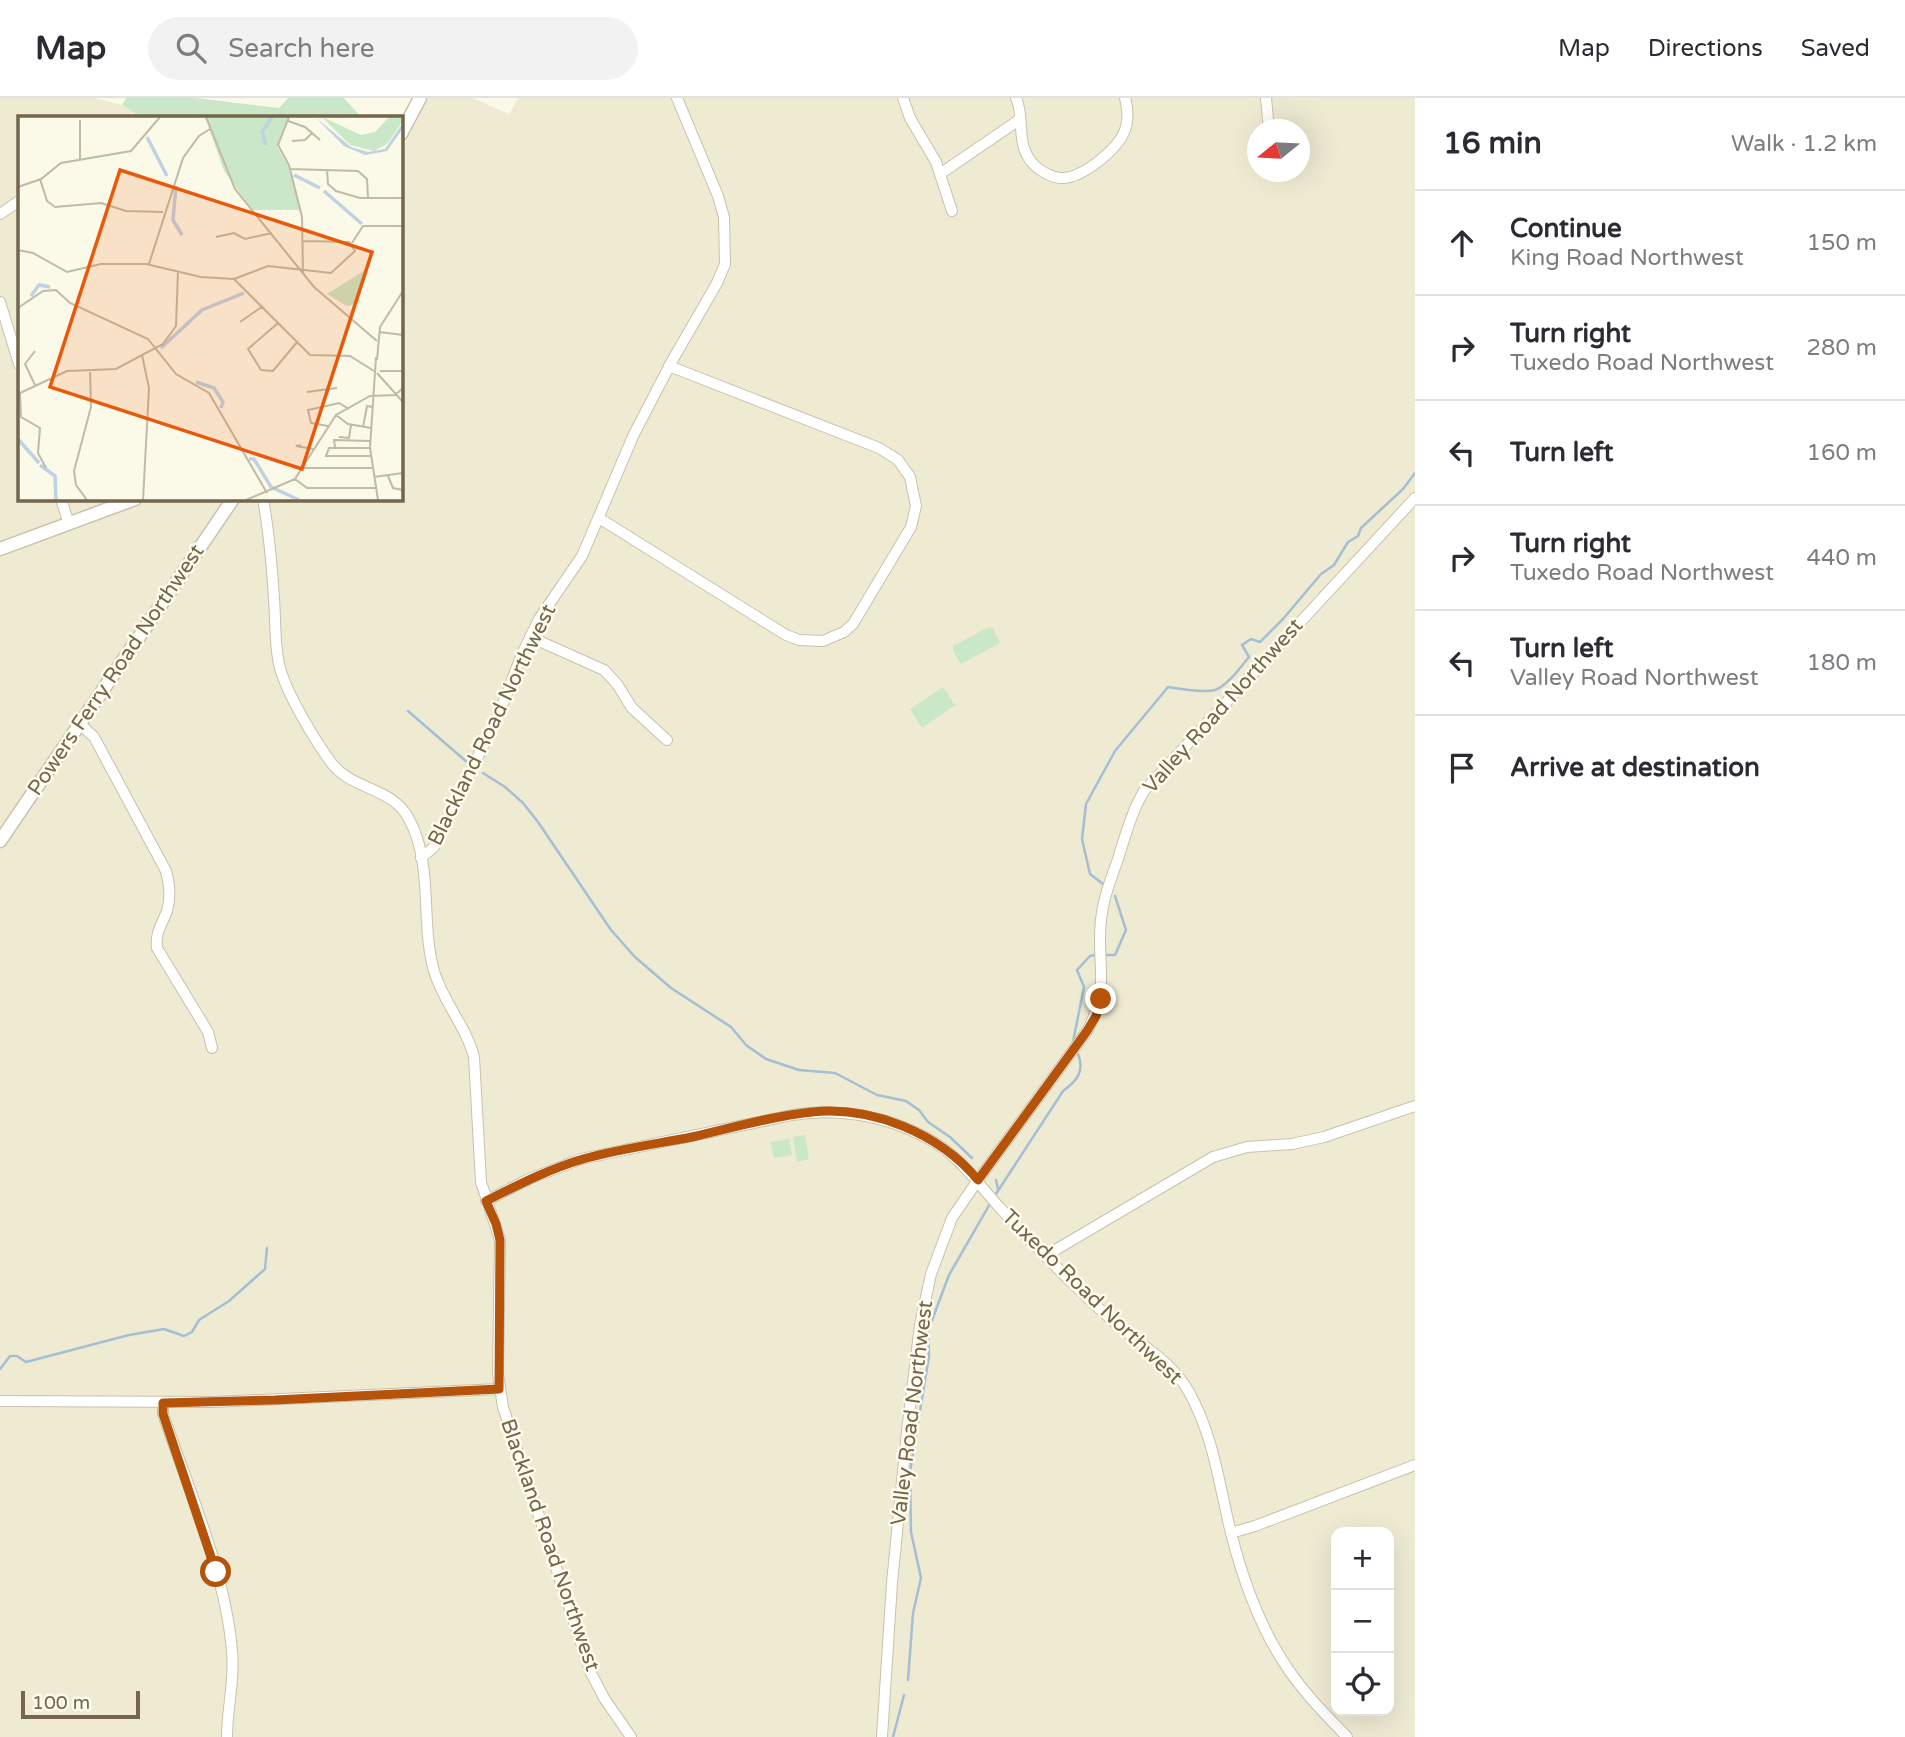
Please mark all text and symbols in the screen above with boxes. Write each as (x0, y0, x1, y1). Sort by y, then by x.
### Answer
search box (148, 17, 638, 80)
text: Map (35, 29, 106, 68)
icon: search (172, 29, 210, 67)
text: Search here (228, 33, 374, 64)
text: Map (1558, 34, 1610, 63)
text: Directions (1648, 34, 1763, 63)
text: Saved (1801, 34, 1870, 63)
inset map (18, 116, 402, 500)
north arrow (1247, 119, 1310, 182)
text: 16 min (1443, 125, 1542, 162)
text: Walk · 1.2 km (1731, 130, 1877, 158)
text: Continue (1510, 213, 1622, 244)
icon: ahead (1443, 224, 1481, 262)
text: 150 m (1807, 229, 1877, 257)
text: King Road Northwest (1510, 244, 1744, 272)
text: Turn right (1510, 318, 1631, 349)
icon: right (1443, 329, 1481, 367)
text: 280 m (1807, 334, 1877, 362)
text: Tuxedo Road Northwest (1510, 349, 1774, 377)
icon: left (1443, 434, 1481, 472)
text: Turn left (1510, 437, 1613, 468)
text: 160 m (1807, 439, 1877, 467)
text: Turn right (1510, 528, 1631, 559)
icon: right (1443, 539, 1481, 577)
street label: Powers Ferry Road Northwest (22, 540, 210, 800)
text: 440 m (1807, 544, 1877, 572)
text: Tuxedo Road Northwest (1510, 559, 1774, 587)
street label: Blackland Road Northwest (423, 600, 561, 850)
street label: Valley Road Northwest (1138, 613, 1308, 799)
text: Turn left (1510, 633, 1613, 664)
icon: left (1443, 644, 1481, 682)
text: 180 m (1807, 649, 1877, 677)
text: Valley Road Northwest (1510, 664, 1758, 692)
icon: arrive (1443, 749, 1481, 787)
text: Arrive at destination (1510, 752, 1760, 783)
route end (1085, 983, 1116, 1014)
street label: Tuxedo Road Northwest (997, 1204, 1187, 1390)
street label: Valley Road Northwest (886, 1299, 938, 1527)
street label: Blackland Road Northwest (495, 1416, 605, 1674)
map controls (1331, 1527, 1394, 1716)
button: + (1331, 1527, 1394, 1590)
route start (200, 1556, 231, 1587)
button: − (1331, 1590, 1394, 1653)
button: locate (1331, 1653, 1394, 1716)
scale bar (21, 1688, 140, 1720)
text: 100 m (32, 1692, 90, 1714)

